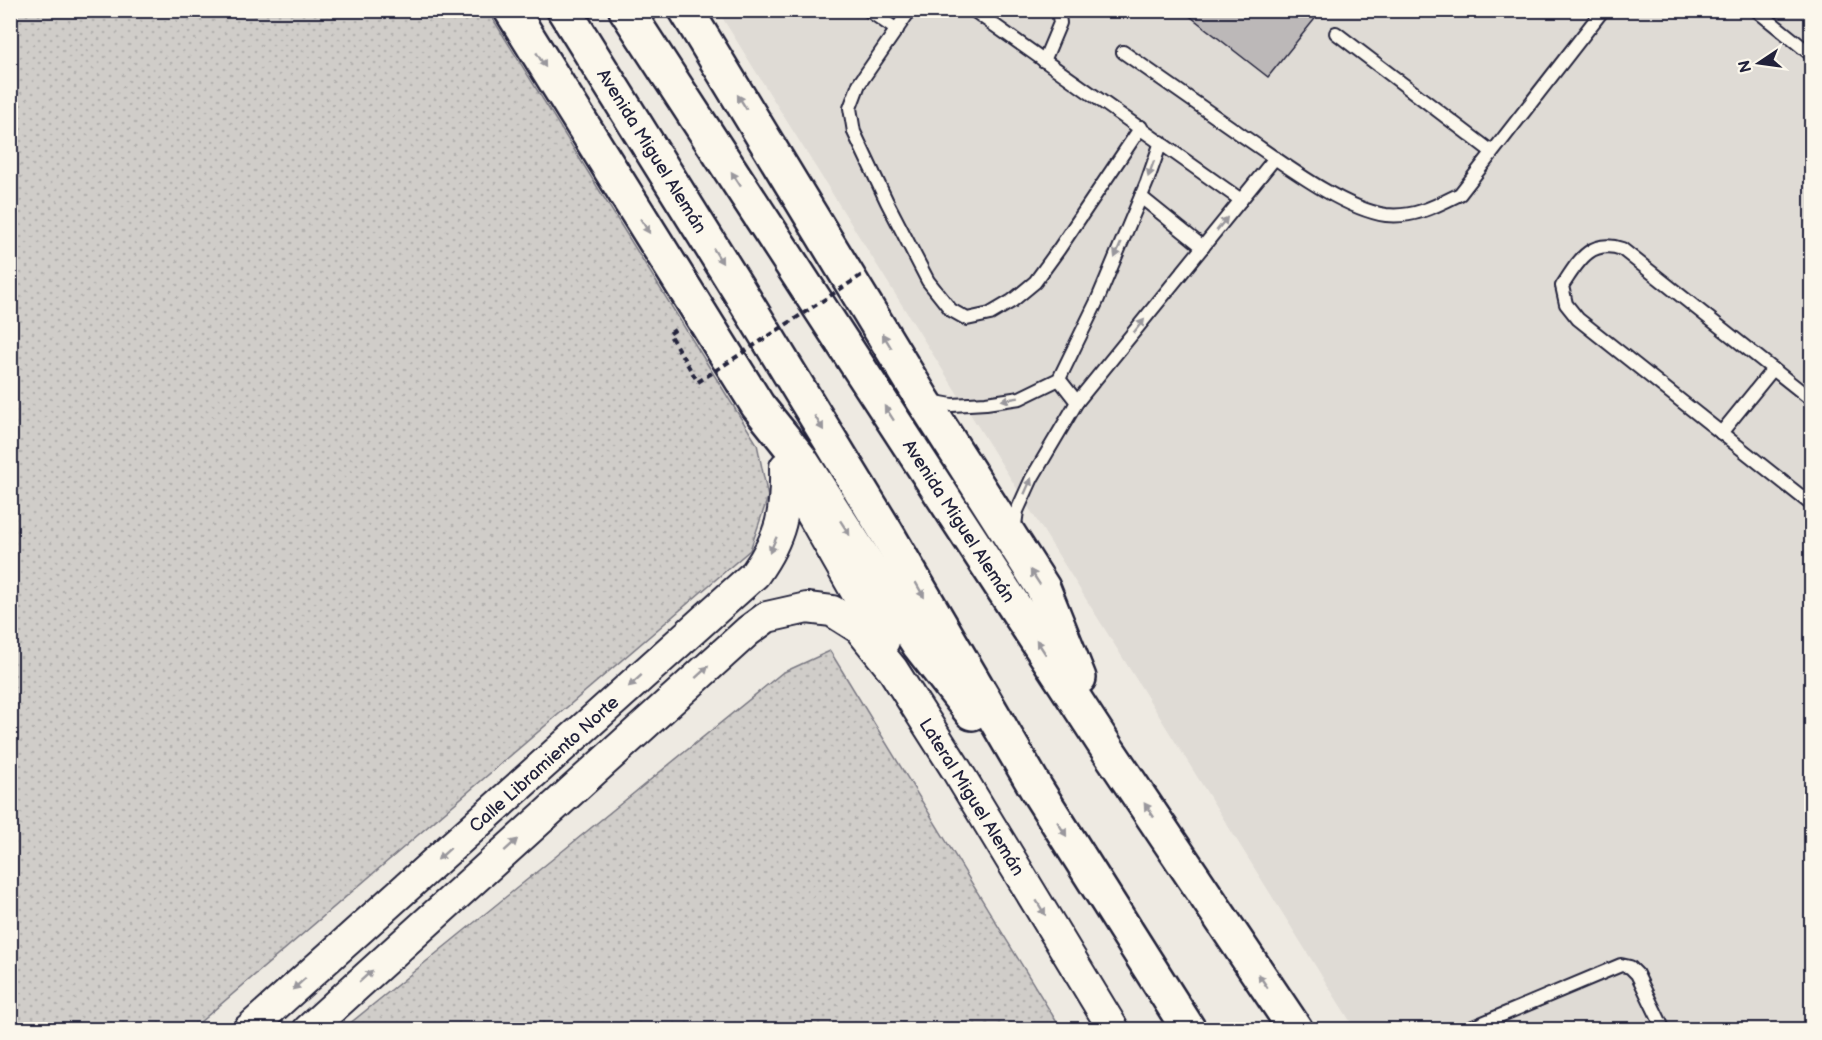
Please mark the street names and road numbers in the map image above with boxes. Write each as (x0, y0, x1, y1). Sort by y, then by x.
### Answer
street label: Avenida Miguel Alemán (592, 65, 711, 237)
street label: Avenida Miguel Alemán (898, 436, 1019, 607)
street label: Calle Libramiento Norte (465, 692, 624, 837)
street label: Lateral Miguel Alemán (915, 715, 1029, 880)

